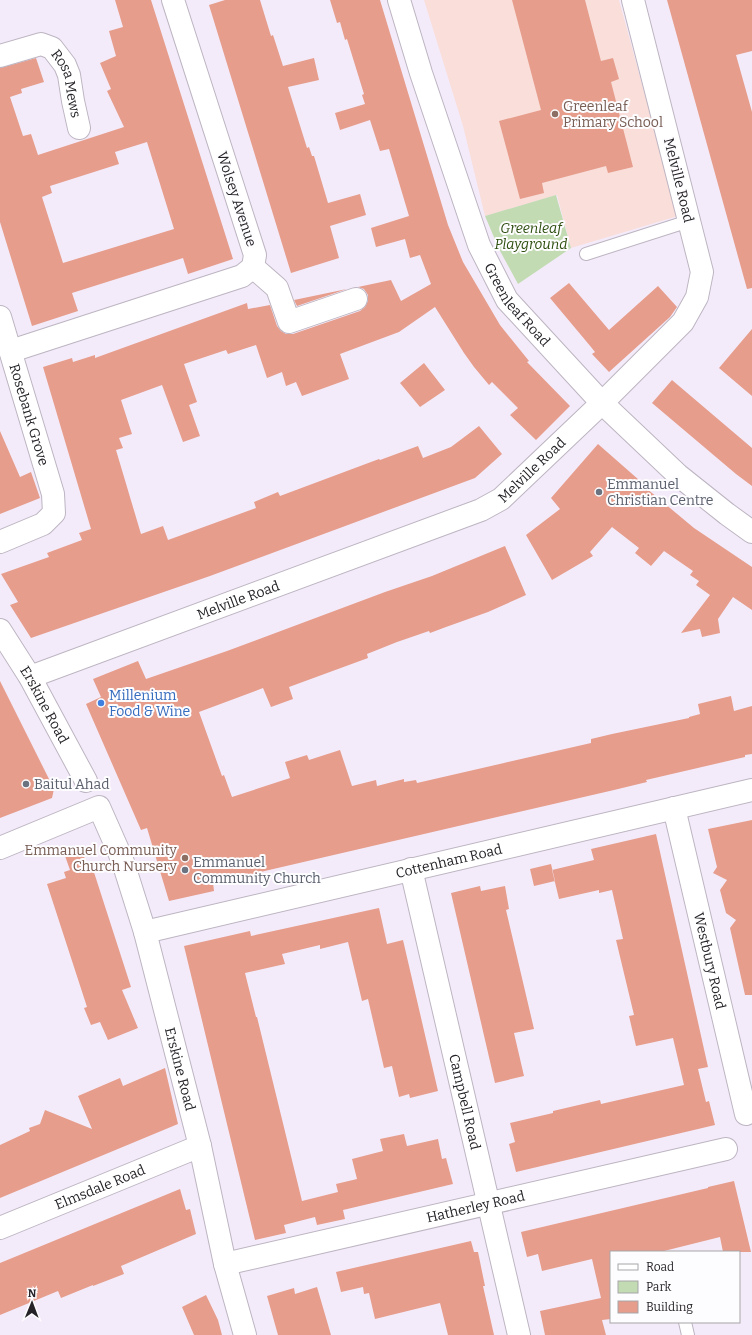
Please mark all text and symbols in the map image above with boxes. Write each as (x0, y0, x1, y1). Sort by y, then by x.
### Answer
street label: Rosa Mews (47, 46, 84, 119)
place label: Greenleaf Primary School (563, 98, 663, 131)
marker: Greenleaf Primary School (550, 109, 560, 119)
street label: Melville Road (660, 136, 697, 224)
street label: Wolsey Avenue (213, 150, 260, 249)
park label: Greenleaf Playground (495, 220, 567, 253)
street label: Greenleaf Road (481, 260, 553, 350)
street label: Rosebank Grove (5, 362, 52, 468)
street label: Melville Road (495, 434, 569, 506)
place label: Emmanuel Christian Centre (607, 476, 713, 509)
marker: Emmanuel Christian Centre (594, 487, 604, 497)
street label: Melville Road (195, 577, 282, 623)
street label: Erskine Road (16, 663, 72, 746)
place label: Millenium Food & Wine (109, 687, 190, 720)
marker: Millenium Food & Wine (96, 698, 106, 708)
place label: Baitul Ahad (34, 776, 110, 793)
marker: Baitul Ahad (21, 779, 31, 789)
street label: Cottenham Road (394, 841, 504, 882)
place label: Emmanuel Community Church Nursery (25, 842, 178, 875)
marker: Emmanuel Community Church Nursery (180, 853, 190, 863)
place label: Emmanuel Community Church (193, 854, 321, 887)
marker: Emmanuel Community Church (180, 865, 190, 875)
street label: Westbury Road (690, 911, 729, 1011)
street label: Erskine Road (161, 1026, 199, 1113)
street label: Campbell Road (445, 1052, 484, 1151)
street label: Elmsdale Road (52, 1161, 148, 1214)
street label: Hatherley Road (425, 1187, 526, 1227)
legend (610, 1251, 740, 1323)
text: Road (646, 1260, 674, 1274)
text: Park (646, 1280, 672, 1294)
north arrow (12, 1283, 52, 1323)
text: N (28, 1287, 37, 1300)
text: Building (646, 1300, 693, 1314)

